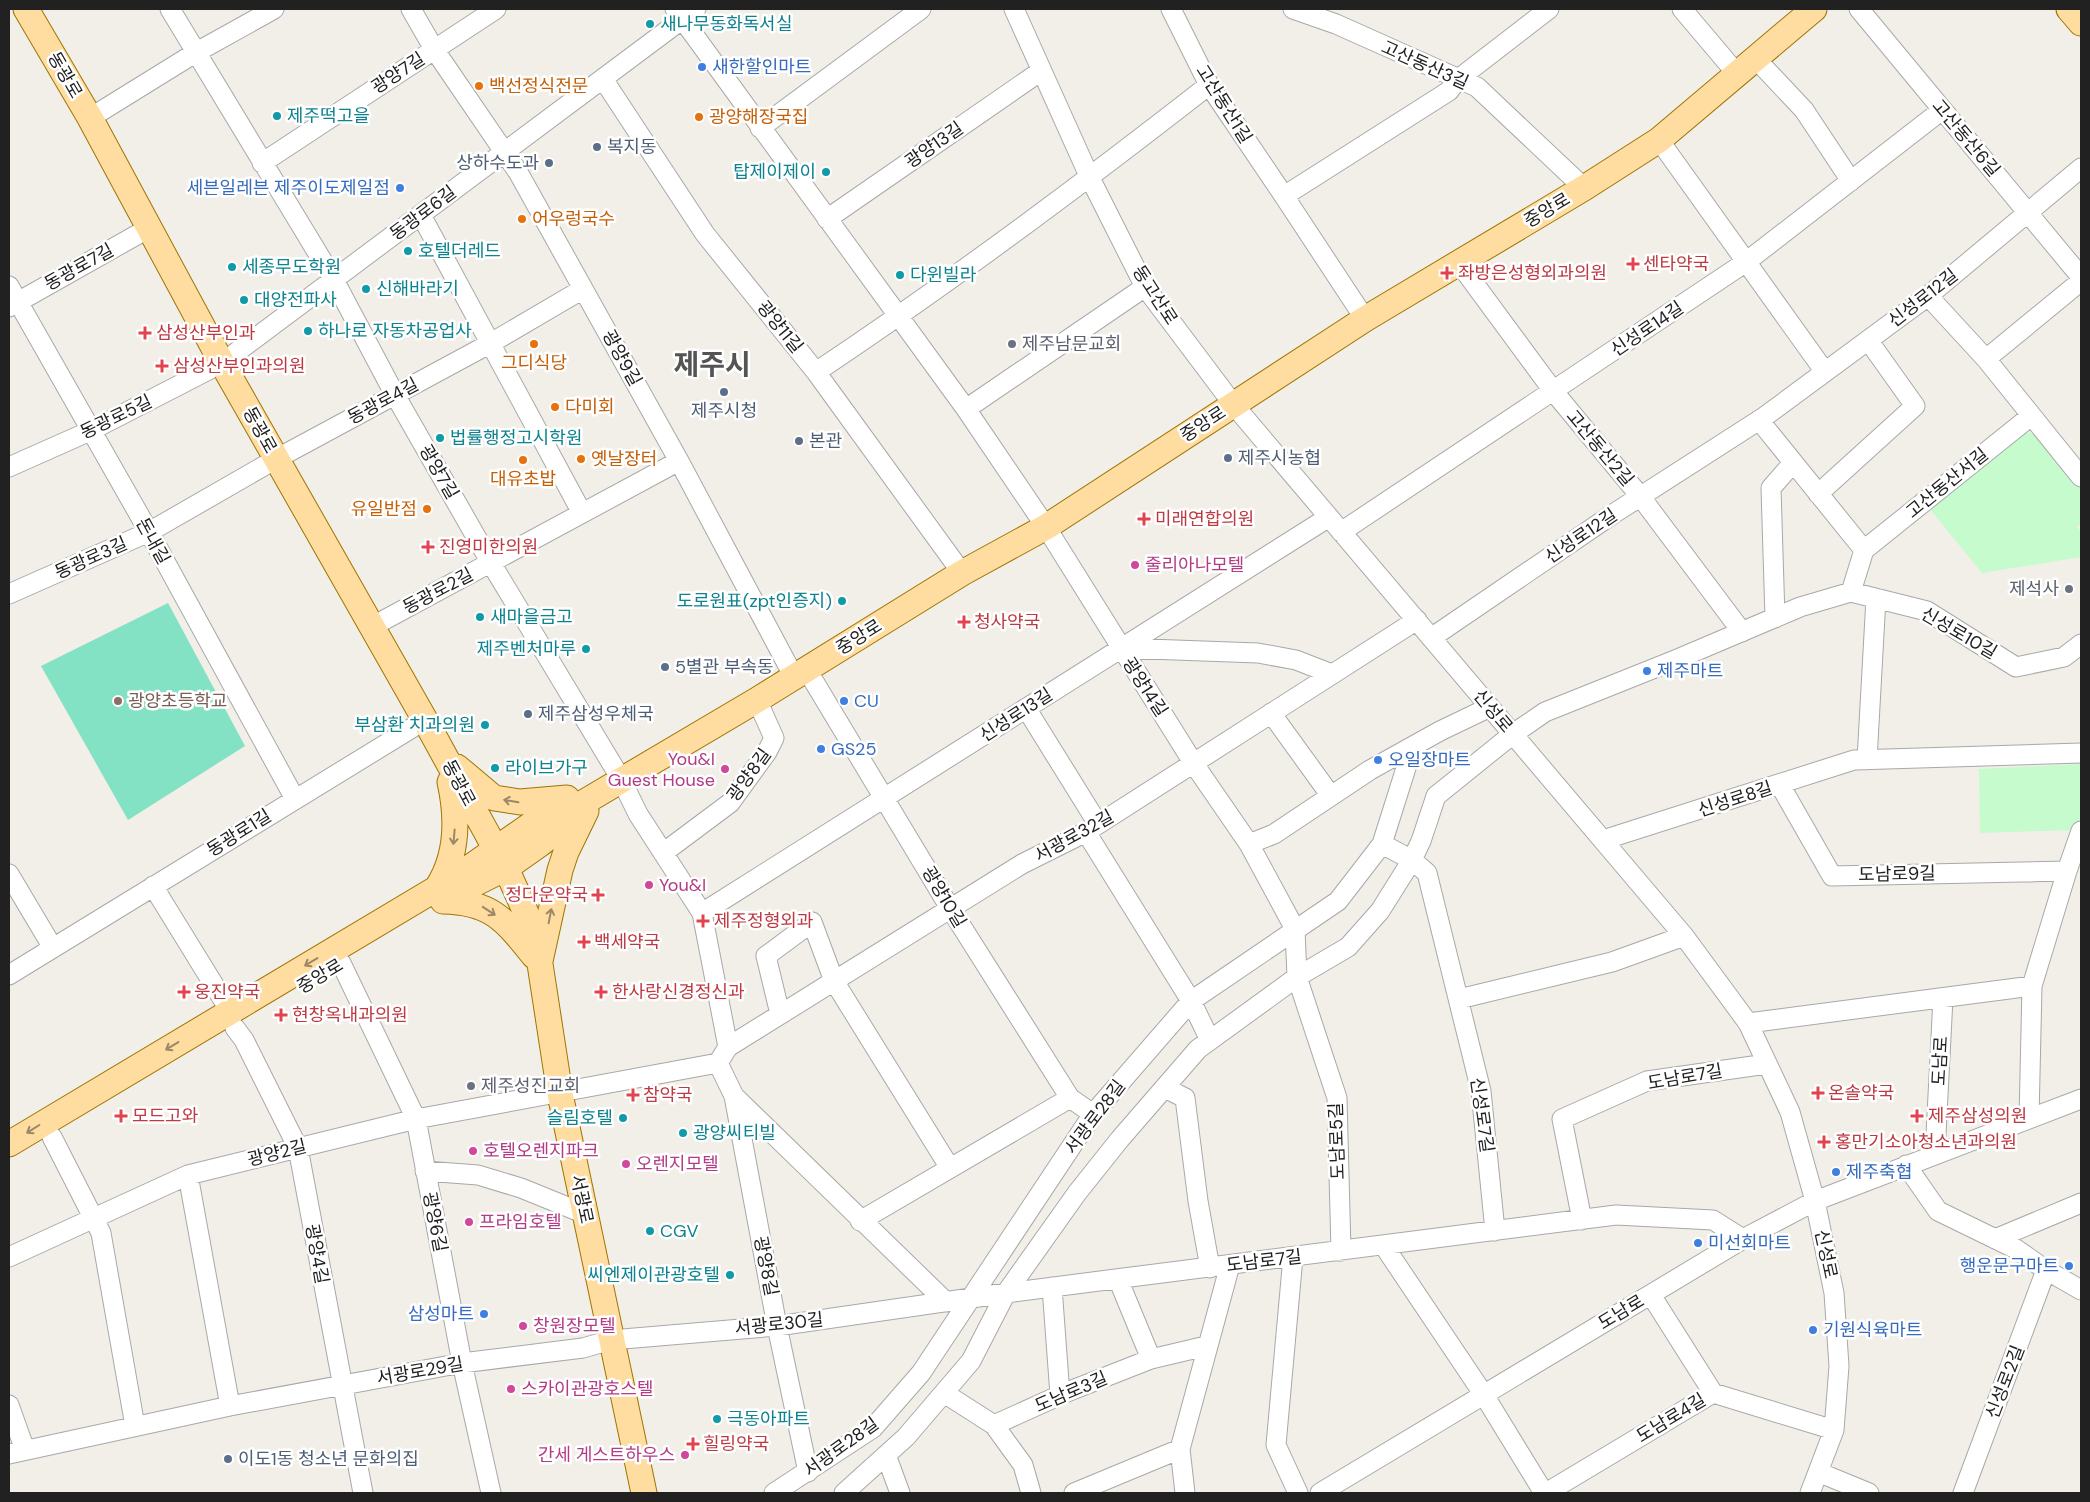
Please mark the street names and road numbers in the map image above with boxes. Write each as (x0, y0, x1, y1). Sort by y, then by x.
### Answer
street label: 고산동산3길 (1377, 35, 1473, 95)
street label: 동광로 (42, 47, 88, 103)
street label: 광양7길 (367, 47, 429, 99)
street label: 고산동산1길 (1190, 60, 1258, 148)
street label: 고산동산6길 (1927, 94, 2005, 182)
street label: 광양13길 (900, 116, 968, 174)
street label: 동광로6길 (385, 180, 461, 246)
street label: 중앙로 (1520, 187, 1574, 233)
street label: 동광로7길 (40, 238, 118, 296)
street label: 동고산로 (1127, 261, 1183, 329)
street label: 신성로12길 (1883, 263, 1963, 333)
street label: 광양11길 (752, 296, 808, 358)
street label: 신성로14길 (1606, 296, 1688, 362)
street label: 광양9길 (597, 326, 647, 390)
street label: 동광로4길 (343, 372, 423, 430)
street label: 동광로5길 (76, 389, 156, 445)
street label: 중앙로 (1176, 400, 1230, 448)
street label: 동광로 (237, 402, 283, 458)
street label: 고산동산2길 (1561, 405, 1639, 491)
street label: 광양7길 (414, 440, 464, 504)
street label: 고산동산서길 (1901, 442, 1993, 524)
street label: 신성로12길 (1540, 503, 1622, 569)
street label: 돈내길 (130, 513, 176, 569)
street label: 동광로3길 (51, 531, 131, 585)
street label: 동광로2길 (399, 562, 477, 620)
street label: 신성로10길 (1917, 602, 2001, 664)
street label: 중앙로 (832, 614, 886, 660)
street label: 광양14길 (1117, 653, 1173, 721)
street label: 신성로13길 (975, 682, 1057, 748)
street label: 신성로 (1468, 684, 1518, 738)
street label: 광양8길 (721, 743, 777, 807)
street label: 동광로 (437, 755, 481, 811)
street label: 신성로8길 (1695, 776, 1775, 822)
street label: 동광로1길 (202, 804, 276, 862)
street label: 서광로32길 (1030, 804, 1118, 868)
street label: 도남로9길 (1858, 861, 1936, 887)
street label: 광양10길 (916, 862, 972, 932)
street label: 중앙로 (293, 953, 347, 999)
street label: 도남로 (1927, 1036, 1953, 1086)
street label: 도남로7길 (1646, 1059, 1724, 1095)
street label: 서광로28길 (1059, 1075, 1131, 1159)
street label: 신성로7길 (1465, 1076, 1499, 1154)
street label: 도남로5길 (1324, 1102, 1350, 1180)
street label: 광양2길 (245, 1134, 309, 1172)
street label: 서광로 (565, 1172, 599, 1226)
street label: 광양6길 (417, 1190, 453, 1254)
street label: 광양4길 (300, 1222, 334, 1286)
street label: 신성로 (1809, 1227, 1843, 1281)
street label: 광양8길 (748, 1234, 784, 1298)
street label: 도남로7길 (1225, 1244, 1303, 1278)
street label: 도남로 (1594, 1289, 1648, 1335)
street label: 서광로30길 (733, 1307, 825, 1341)
street label: 신성로2길 (1980, 1342, 2030, 1422)
street label: 서광로29길 (375, 1352, 465, 1390)
street label: 도남로3길 (1031, 1366, 1111, 1418)
street label: 도남로4길 (1632, 1388, 1710, 1448)
street label: 서광로28길 (799, 1412, 883, 1482)

